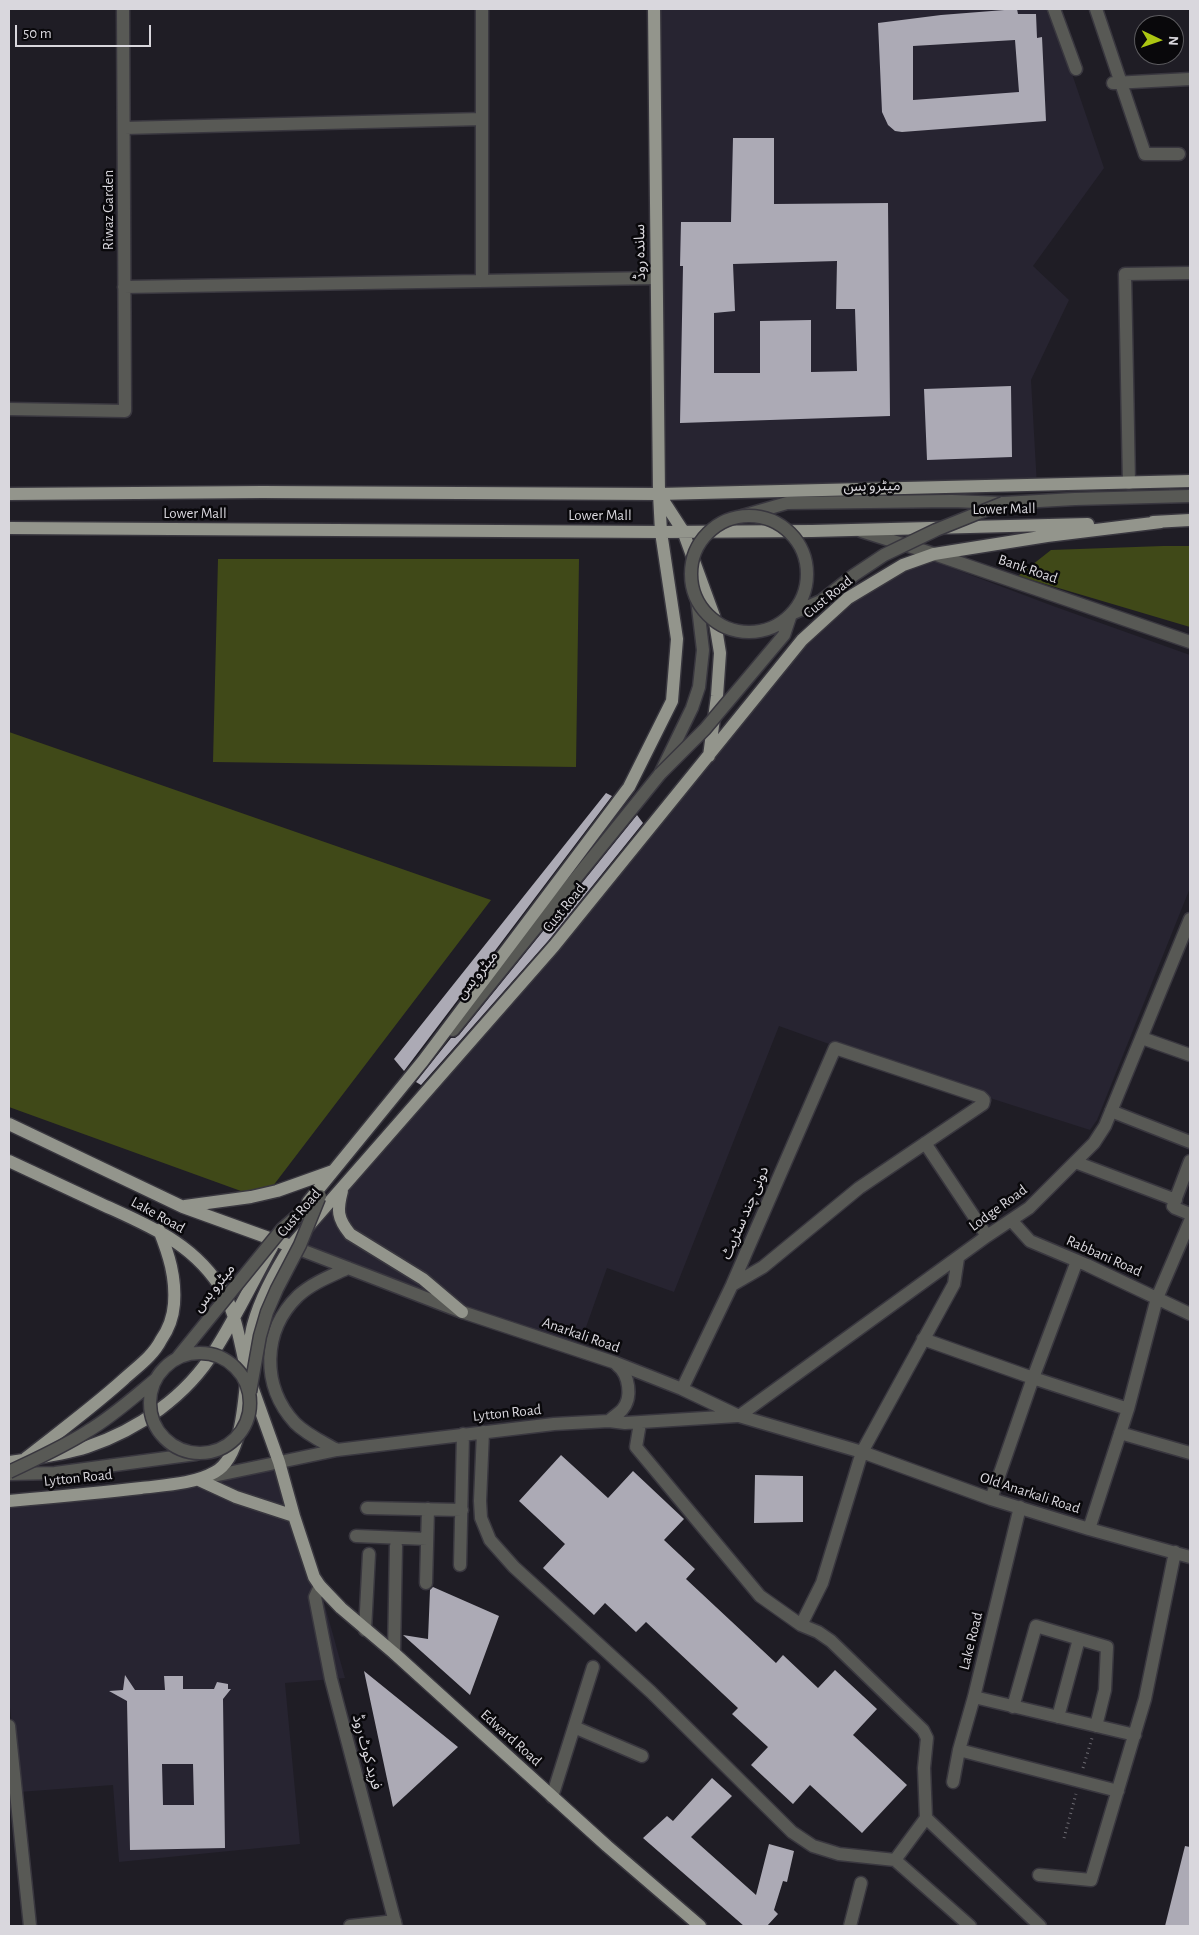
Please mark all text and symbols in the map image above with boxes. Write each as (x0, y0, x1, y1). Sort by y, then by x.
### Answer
scale bar (18, 15, 154, 47)
north arrow (1134, 15, 1184, 65)
text: 50 m (23, 26, 52, 41)
text: N (1166, 35, 1180, 46)
street label: Riwaz Garden (99, 170, 117, 250)
street label: ساندہ روڈ (631, 224, 649, 280)
street label: میٹرو بس (843, 477, 901, 495)
street label: Lower Mall (972, 499, 1036, 519)
street label: Lower Mall (163, 504, 227, 522)
street label: Lower Mall (568, 506, 632, 524)
street label: Bank Road (996, 550, 1060, 588)
street label: Cust Road (800, 572, 856, 622)
street label: Cust Road (539, 880, 589, 936)
street label: میٹرو بس (452, 947, 502, 1003)
street label: دونی چند سٹریٹ (717, 1164, 773, 1262)
street label: Lodge Road (965, 1181, 1031, 1235)
street label: Cust Road (273, 1185, 325, 1241)
street label: Lake Road (128, 1193, 188, 1237)
street label: Rabbani Road (1063, 1231, 1145, 1281)
street label: میٹرو بس (189, 1260, 239, 1316)
street label: Anarkali Road (540, 1313, 622, 1357)
street label: Lytton Road (472, 1400, 542, 1426)
street label: Lytton Road (43, 1465, 113, 1491)
street label: Old Anarkali Road (978, 1468, 1082, 1518)
street label: Lake Road (955, 1610, 987, 1672)
street label: Edward Road (477, 1706, 545, 1770)
street label: فرید کوٹ روڈ (348, 1712, 386, 1792)

